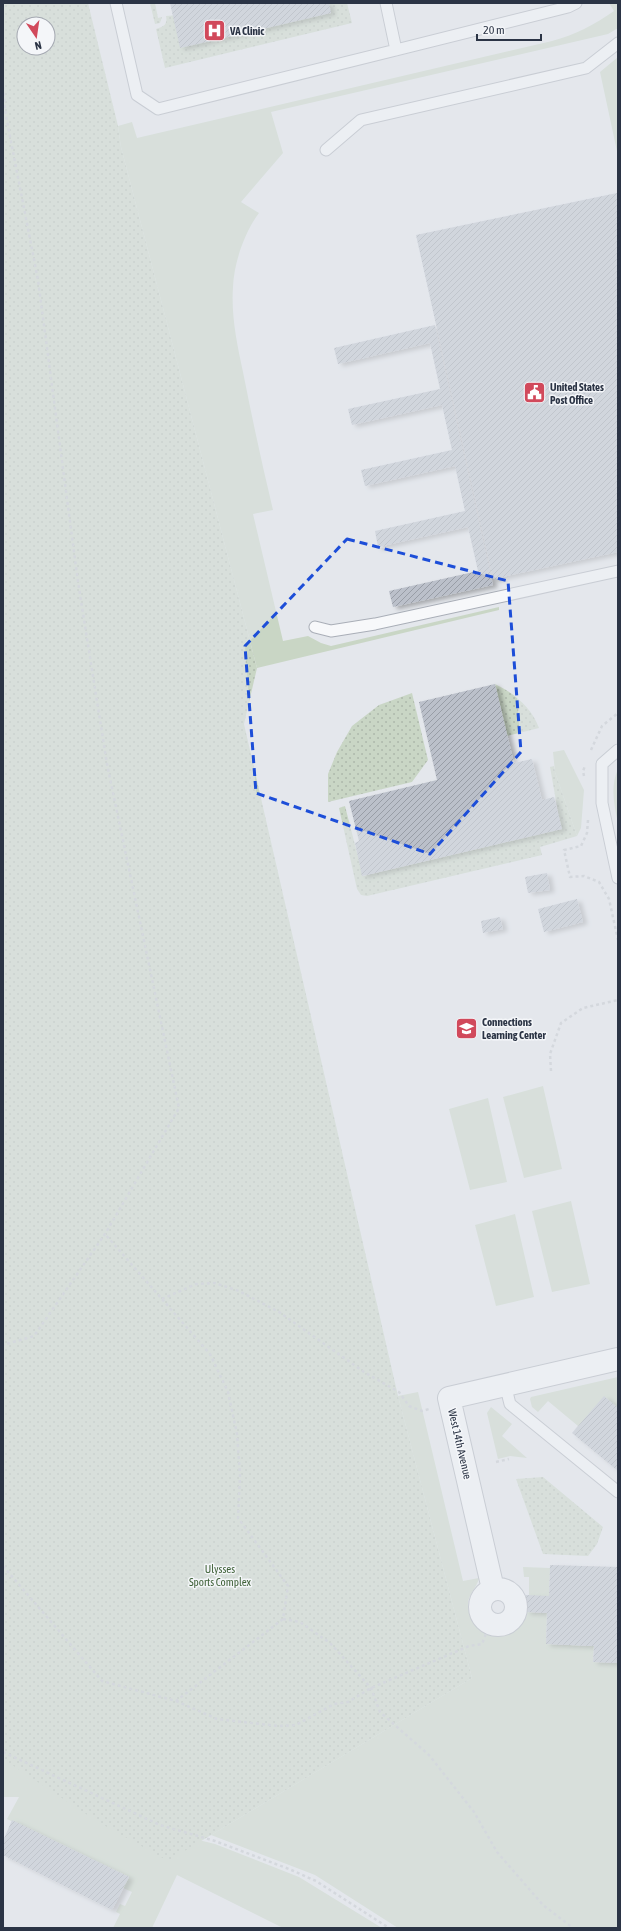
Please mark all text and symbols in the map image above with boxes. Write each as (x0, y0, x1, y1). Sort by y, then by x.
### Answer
north arrow (16, 16, 56, 56)
scale bar (477, 16, 541, 42)
hospital icon: VA Clinic (201, 18, 227, 44)
text: 20 m (483, 23, 505, 37)
place label: VA Clinic (229, 25, 265, 37)
text: N (34, 39, 43, 52)
public building icon: United States Post Office (522, 380, 548, 406)
place label: United States Post Office (550, 381, 604, 406)
school or university icon: Connections Learning Center (453, 1015, 479, 1041)
place label: Connections Learning Center (482, 1016, 546, 1041)
street label: West 14th Avenue (446, 1408, 474, 1480)
park label: Ulysses Sports Complex (189, 1563, 252, 1588)

